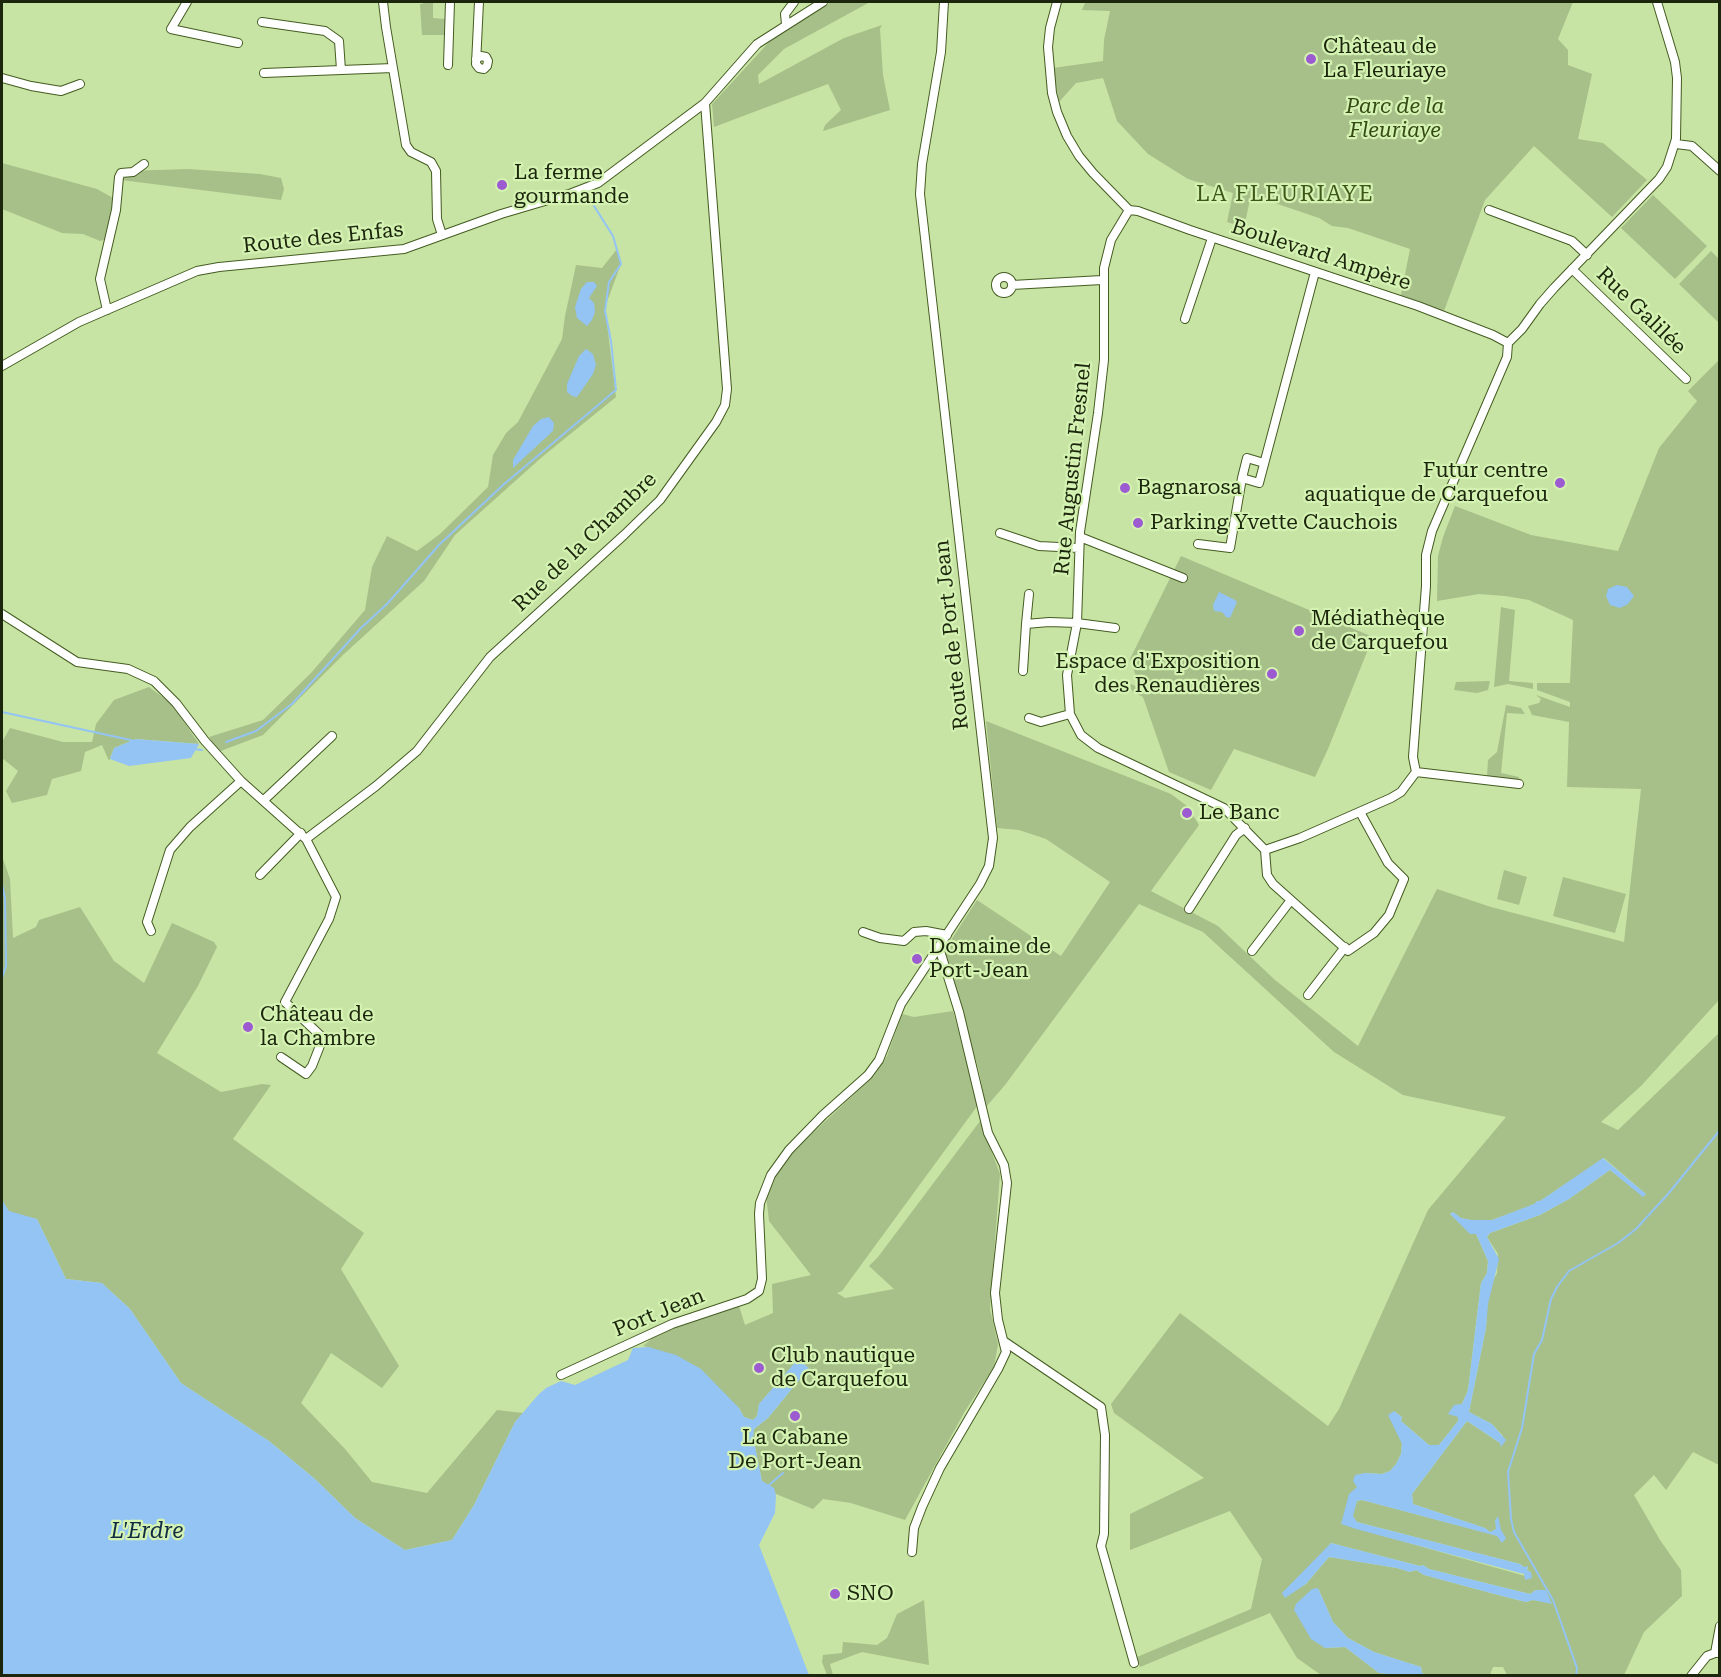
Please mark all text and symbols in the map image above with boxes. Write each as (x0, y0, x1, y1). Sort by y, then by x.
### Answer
place label: Château de La Fleuriaye (1323, 34, 1446, 84)
marker: Château de La Fleuriaye (1304, 52, 1318, 66)
park label: Parc de la Fleuriaye (1346, 94, 1444, 144)
place label: La ferme gourmande (514, 160, 629, 210)
marker: La ferme gourmande (495, 178, 509, 192)
district label: LA FLEURIAYE (1196, 182, 1374, 208)
street label: Boulevard Ampère (1228, 214, 1414, 296)
street label: Route des Enfas (241, 217, 405, 259)
street label: Rue Galilée (1591, 262, 1691, 360)
street label: Rue Augustin Fresnel (1049, 361, 1097, 577)
place label: Futur centre aquatique de Carquefou (1304, 458, 1548, 508)
street label: Rue de la Chambre (508, 467, 662, 617)
place label: Bagnarosa (1137, 475, 1242, 501)
marker: Futur centre aquatique de Carquefou (1553, 476, 1567, 490)
marker: Bagnarosa (1118, 481, 1132, 495)
place label: Parking Yvette Cauchois (1150, 510, 1397, 536)
marker: Parking Yvette Cauchois (1131, 516, 1145, 530)
street label: Route de Port Jean (929, 539, 975, 731)
place label: Médiathèque de Carquefou (1311, 606, 1448, 656)
marker: Médiathèque de Carquefou (1292, 624, 1306, 638)
place label: Espace d'Exposition des Renaudières (1055, 649, 1260, 699)
marker: Espace d'Exposition des Renaudières (1265, 667, 1279, 681)
place label: Le Banc (1199, 800, 1280, 826)
marker: Le Banc (1180, 806, 1194, 820)
place label: Domaine de Port-Jean (929, 934, 1051, 984)
marker: Domaine de Port-Jean (910, 952, 924, 966)
place label: Château de la Chambre (260, 1002, 376, 1052)
marker: Château de la Chambre (241, 1020, 255, 1034)
street label: Port Jean (610, 1283, 708, 1343)
place label: Club nautique de Carquefou (771, 1343, 915, 1393)
marker: Club nautique de Carquefou (752, 1361, 766, 1375)
marker: La Cabane De Port-Jean (788, 1409, 802, 1423)
place label: La Cabane De Port-Jean (729, 1425, 861, 1475)
water label: L'Erdre (111, 1519, 183, 1545)
place label: SNO (847, 1581, 894, 1607)
marker: SNO (828, 1587, 842, 1601)

